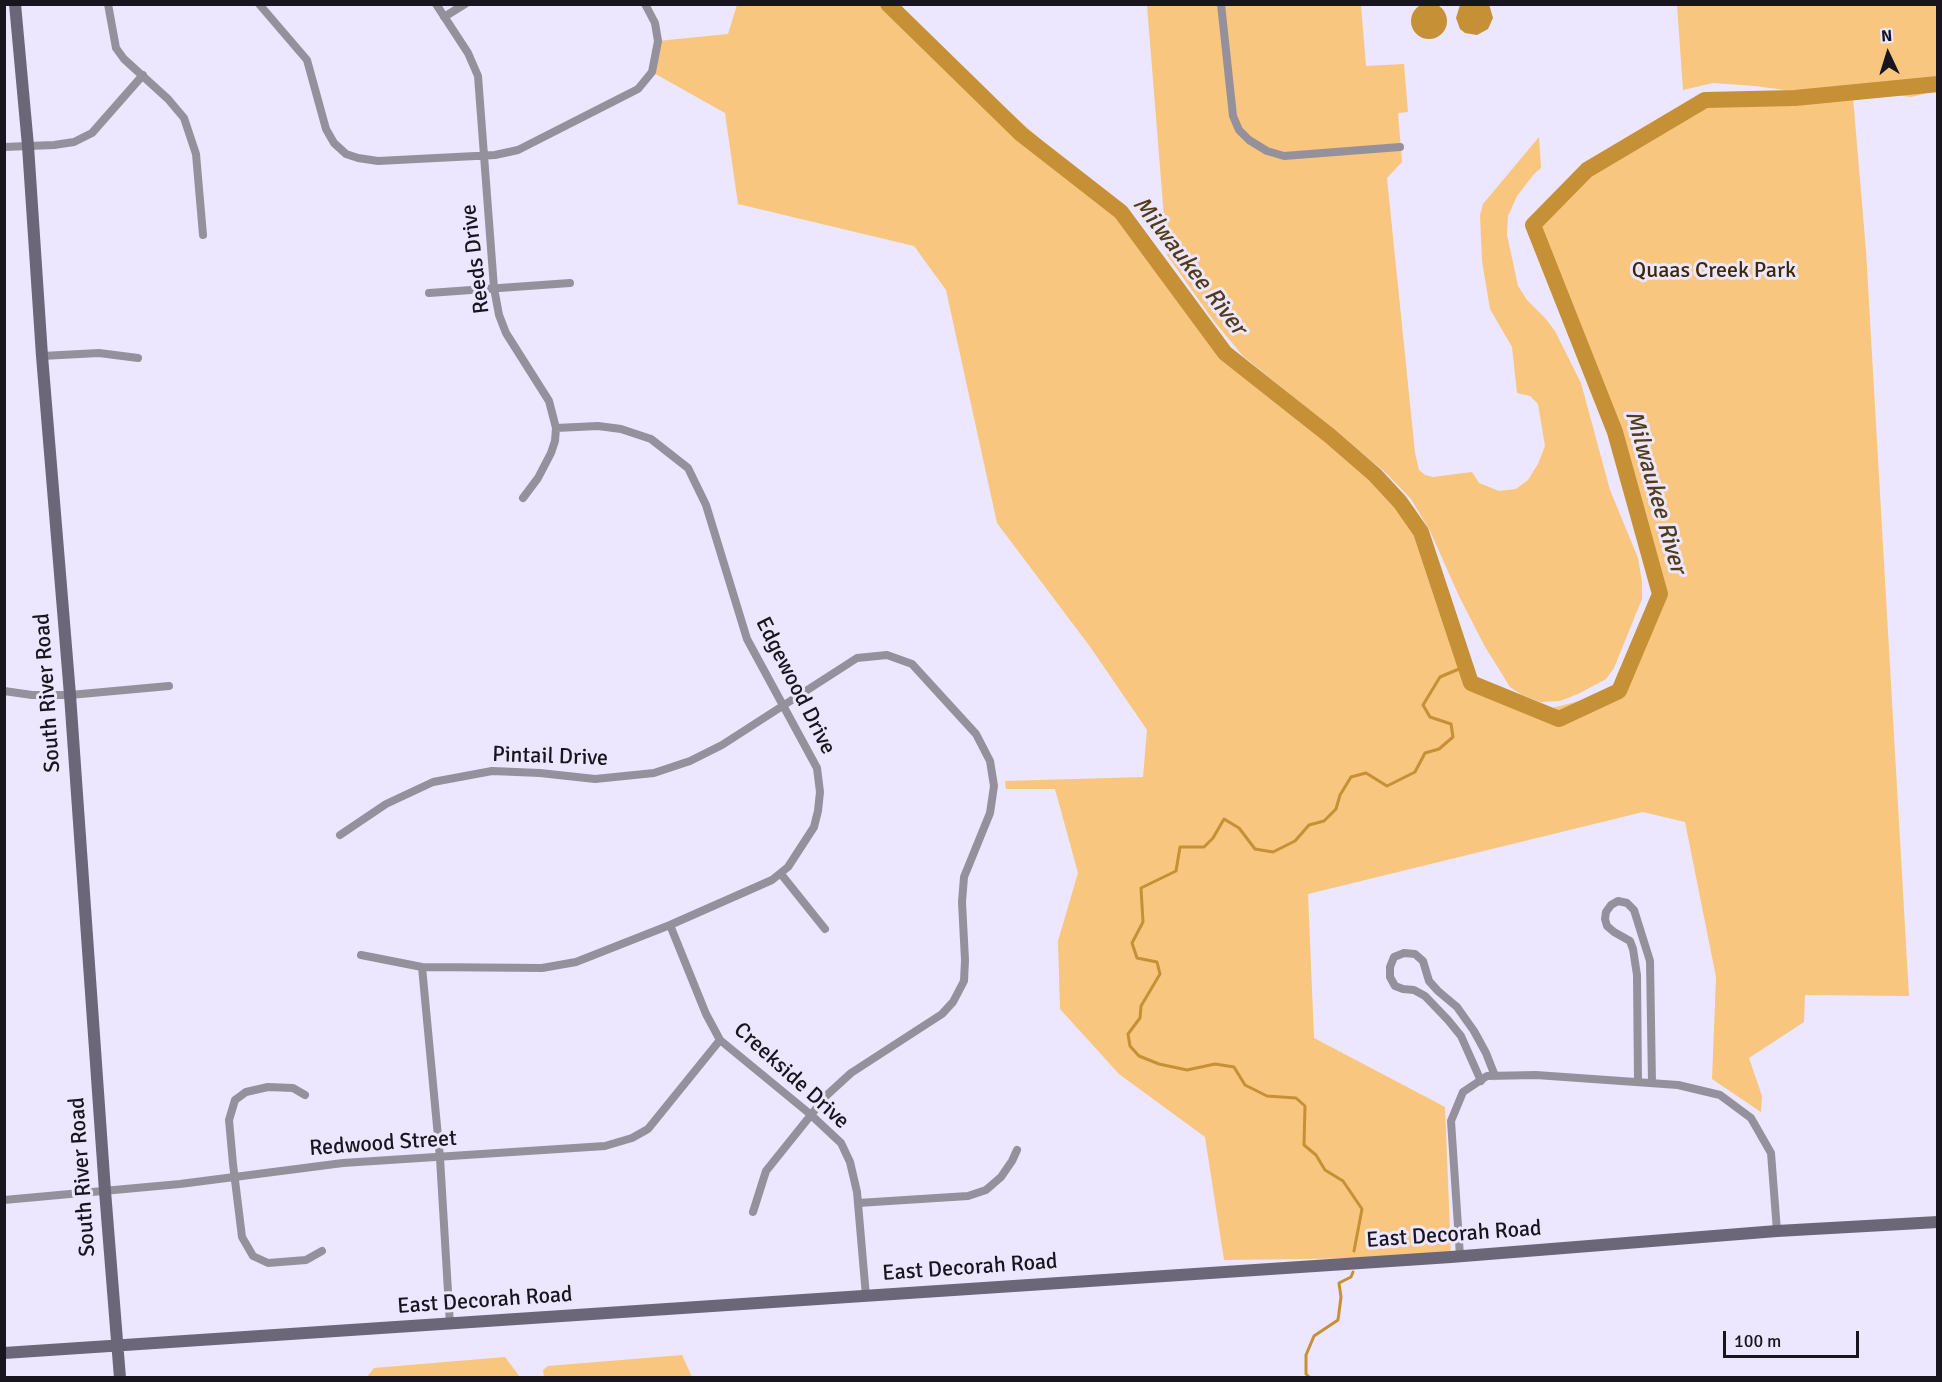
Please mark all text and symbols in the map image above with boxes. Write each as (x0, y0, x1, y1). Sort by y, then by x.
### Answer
north arrow (1858, 24, 1918, 84)
text: N (1880, 26, 1893, 46)
water label: Milwaukee River (1126, 191, 1252, 341)
street label: Reeds Drive (456, 203, 496, 315)
park label: Quaas Creek Park (1632, 258, 1796, 284)
water label: Milwaukee River (1618, 407, 1692, 577)
street label: South River Road (29, 612, 67, 774)
street label: Edgewood Drive (749, 613, 841, 759)
street label: Pintail Drive (492, 742, 608, 772)
street label: Creekside Drive (728, 1017, 854, 1135)
street label: South River Road (64, 1096, 102, 1258)
street label: Redwood Street (308, 1126, 458, 1162)
street label: East Decorah Road (1366, 1216, 1542, 1254)
street label: East Decorah Road (882, 1249, 1058, 1287)
street label: East Decorah Road (397, 1282, 573, 1320)
scale bar (1726, 1319, 1862, 1357)
text: 100 m (1734, 1330, 1781, 1352)

